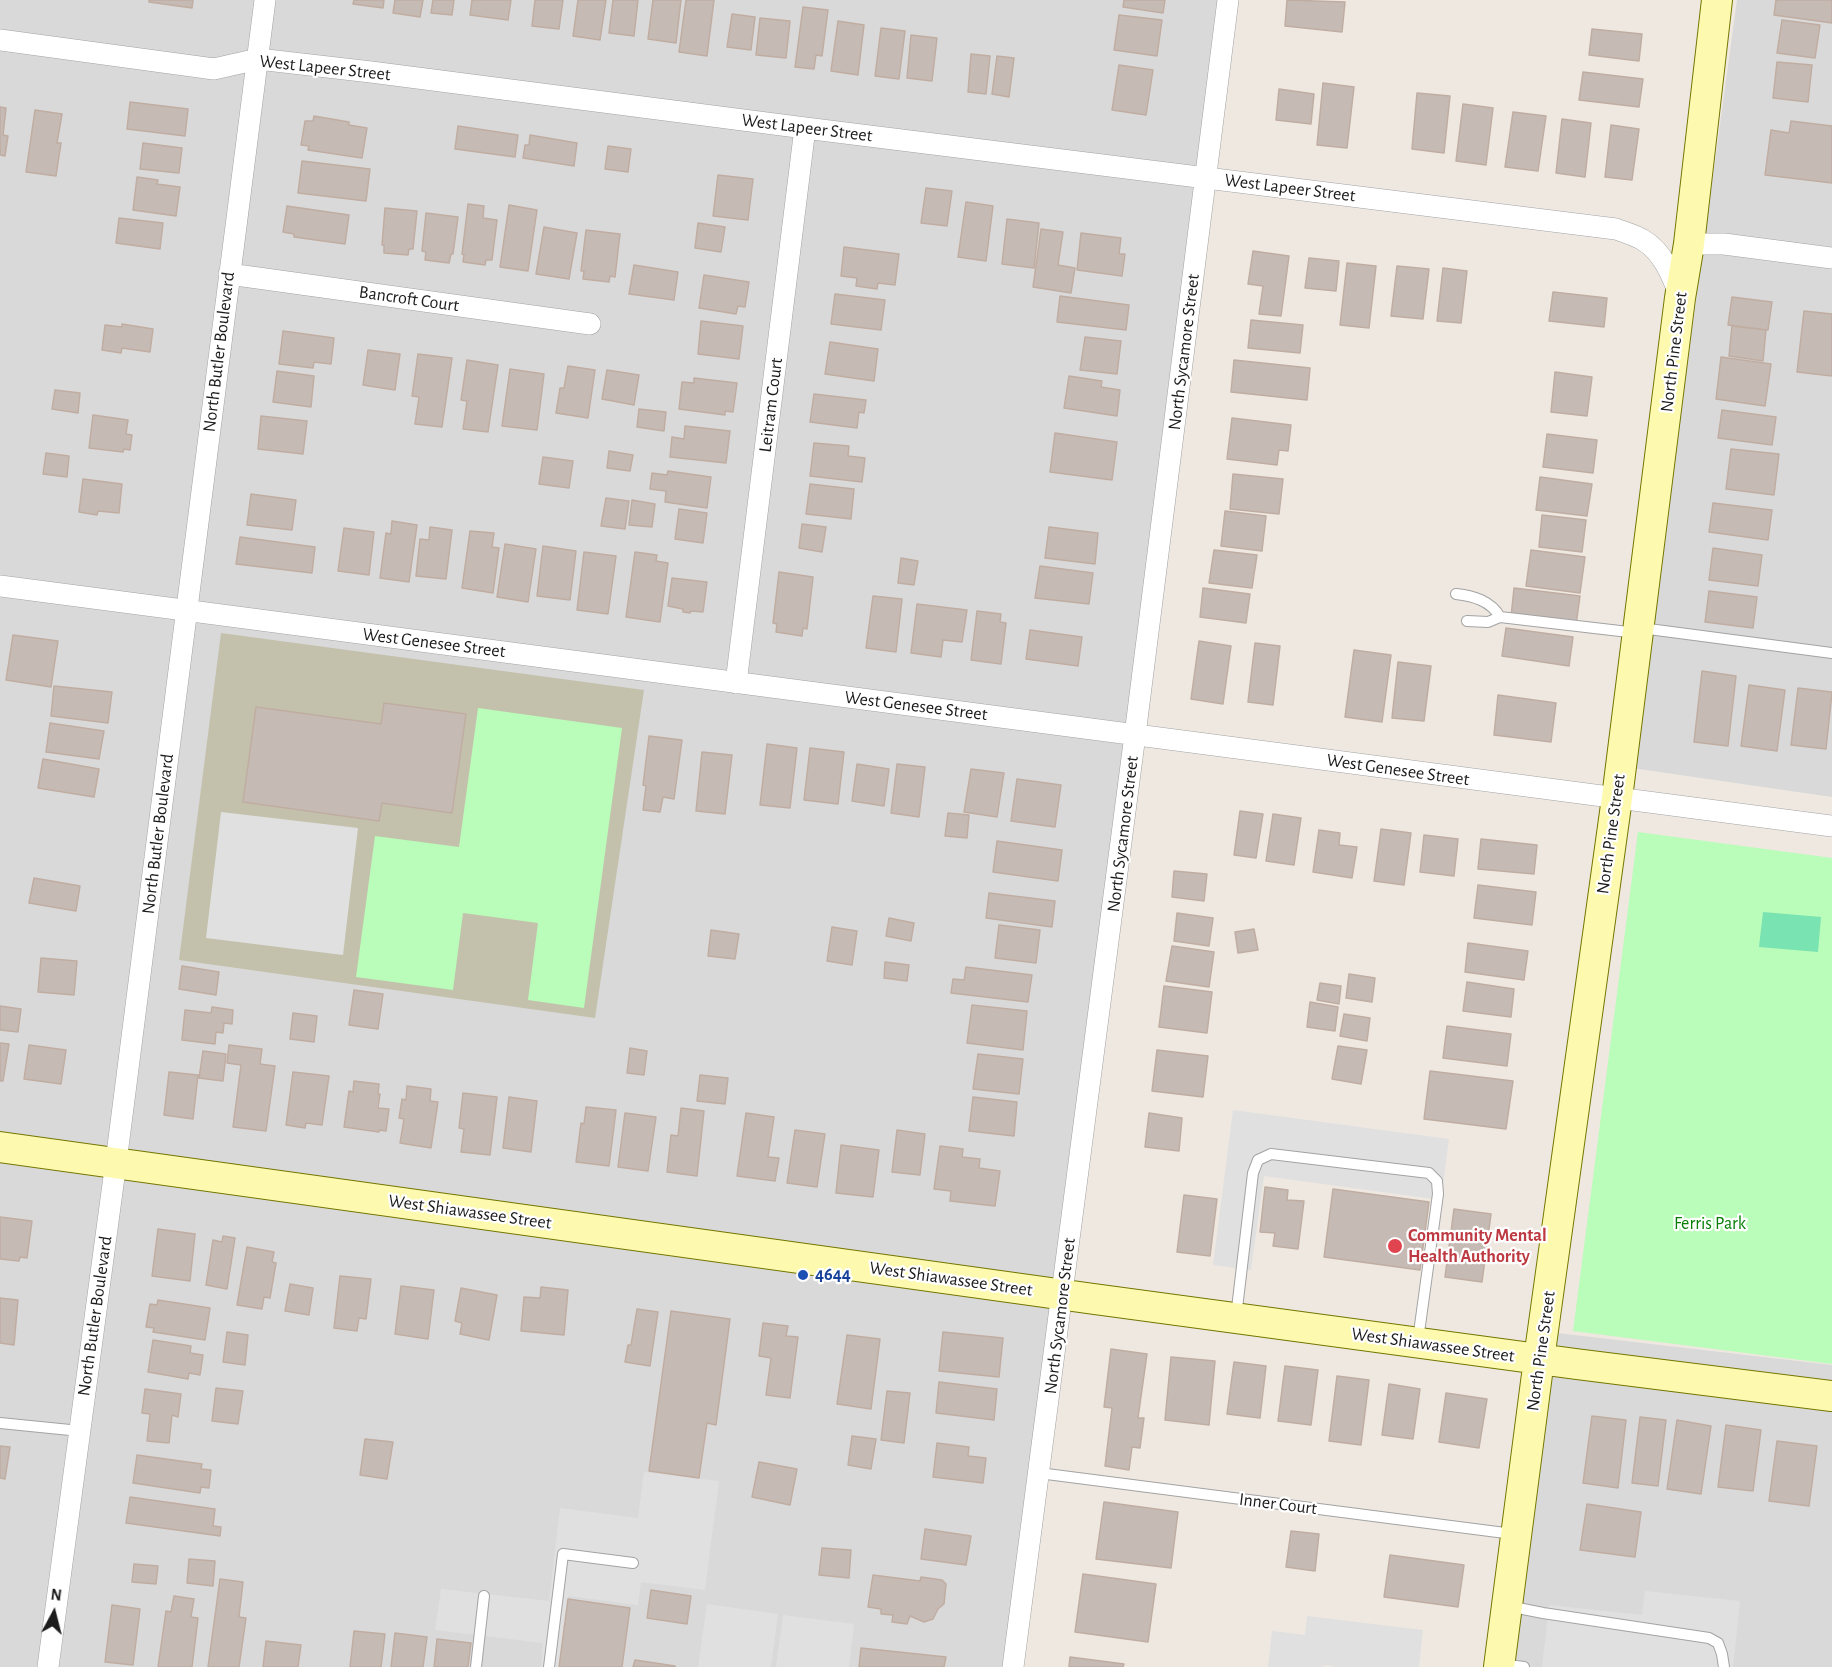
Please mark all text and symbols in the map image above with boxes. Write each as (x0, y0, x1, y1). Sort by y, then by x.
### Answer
street label: West Lapeer Street (258, 50, 392, 86)
street label: West Lapeer Street (740, 109, 874, 147)
street label: West Lapeer Street (1223, 169, 1357, 207)
street label: North Butler Boulevard (198, 271, 240, 433)
street label: North Sycamore Street (1164, 273, 1204, 431)
street label: Bancroft Court (358, 281, 460, 317)
street label: North Pine Street (1656, 291, 1692, 413)
street label: Leitram Court (754, 356, 788, 454)
street label: West Genesee Street (361, 624, 507, 662)
street label: West Genesee Street (843, 687, 989, 725)
street label: West Genesee Street (1325, 749, 1471, 791)
street label: North Butler Boulevard (137, 753, 179, 915)
street label: North Sycamore Street (1103, 755, 1143, 913)
street label: North Pine Street (1592, 773, 1630, 895)
street label: West Shiawassee Street (387, 1190, 553, 1234)
park label: Ferris Park (1674, 1213, 1746, 1235)
place label: Community Mental Health Authority (1408, 1225, 1547, 1268)
street label: North Butler Boulevard (73, 1235, 117, 1397)
street label: North Sycamore Street (1040, 1237, 1080, 1395)
marker: Community Mental Health Authority (1386, 1237, 1404, 1255)
street label: West Shiawassee Street (868, 1257, 1034, 1301)
place label: 4644 (815, 1264, 851, 1286)
marker: 4644 (796, 1268, 810, 1282)
street label: North Pine Street (1522, 1290, 1560, 1412)
street label: West Shiawassee Street (1350, 1323, 1516, 1367)
street label: Inner Court (1238, 1488, 1318, 1520)
north arrow (24, 1583, 84, 1643)
text: N (50, 1587, 63, 1604)

